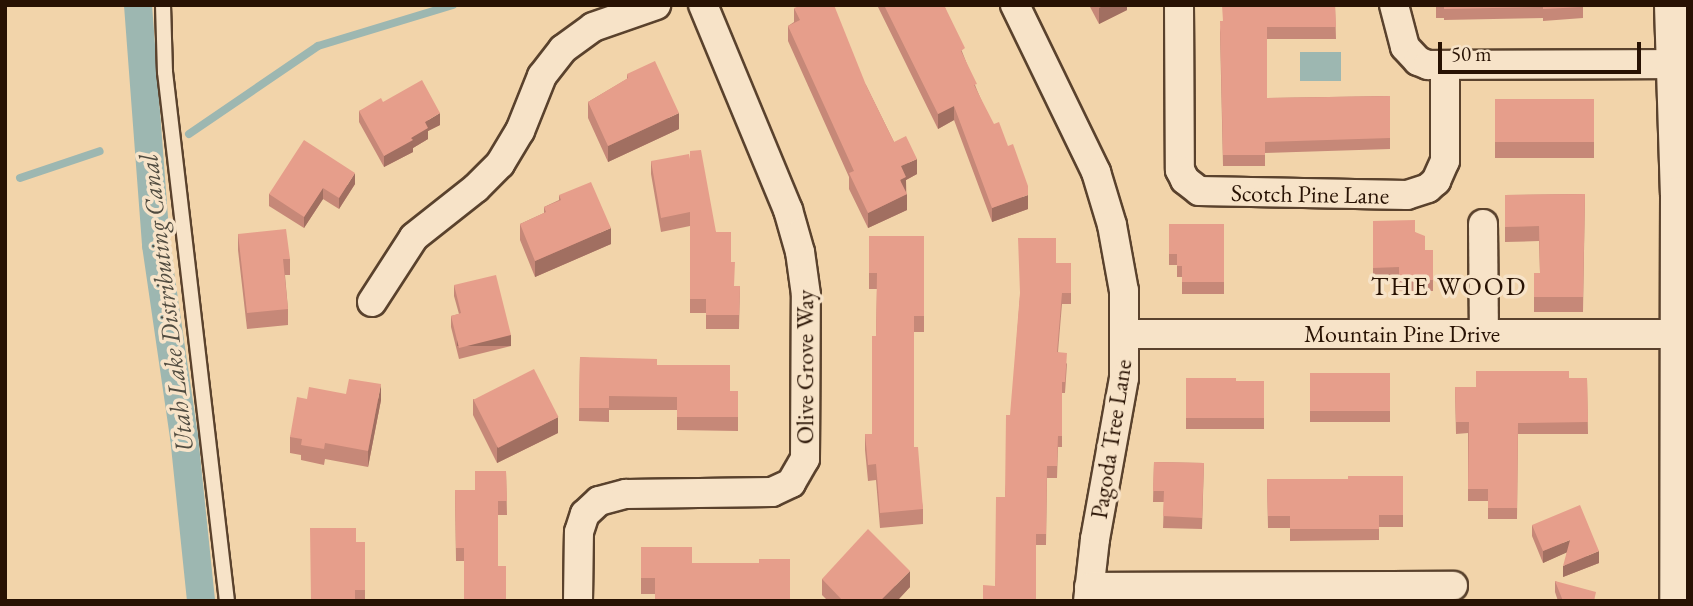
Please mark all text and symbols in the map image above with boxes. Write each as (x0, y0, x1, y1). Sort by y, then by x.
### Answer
scale bar (1441, 28, 1644, 72)
text: 50 m (1451, 40, 1492, 67)
water label: Utah Lake Distributing Canal (133, 152, 201, 454)
street label: Scotch Pine Lane (1231, 178, 1389, 210)
district label: THE WOOD (1372, 271, 1526, 303)
street label: Olive Grove Way (791, 290, 819, 444)
street label: Mountain Pine Drive (1304, 320, 1500, 348)
street label: Pagoda Tree Lane (1084, 357, 1138, 521)

